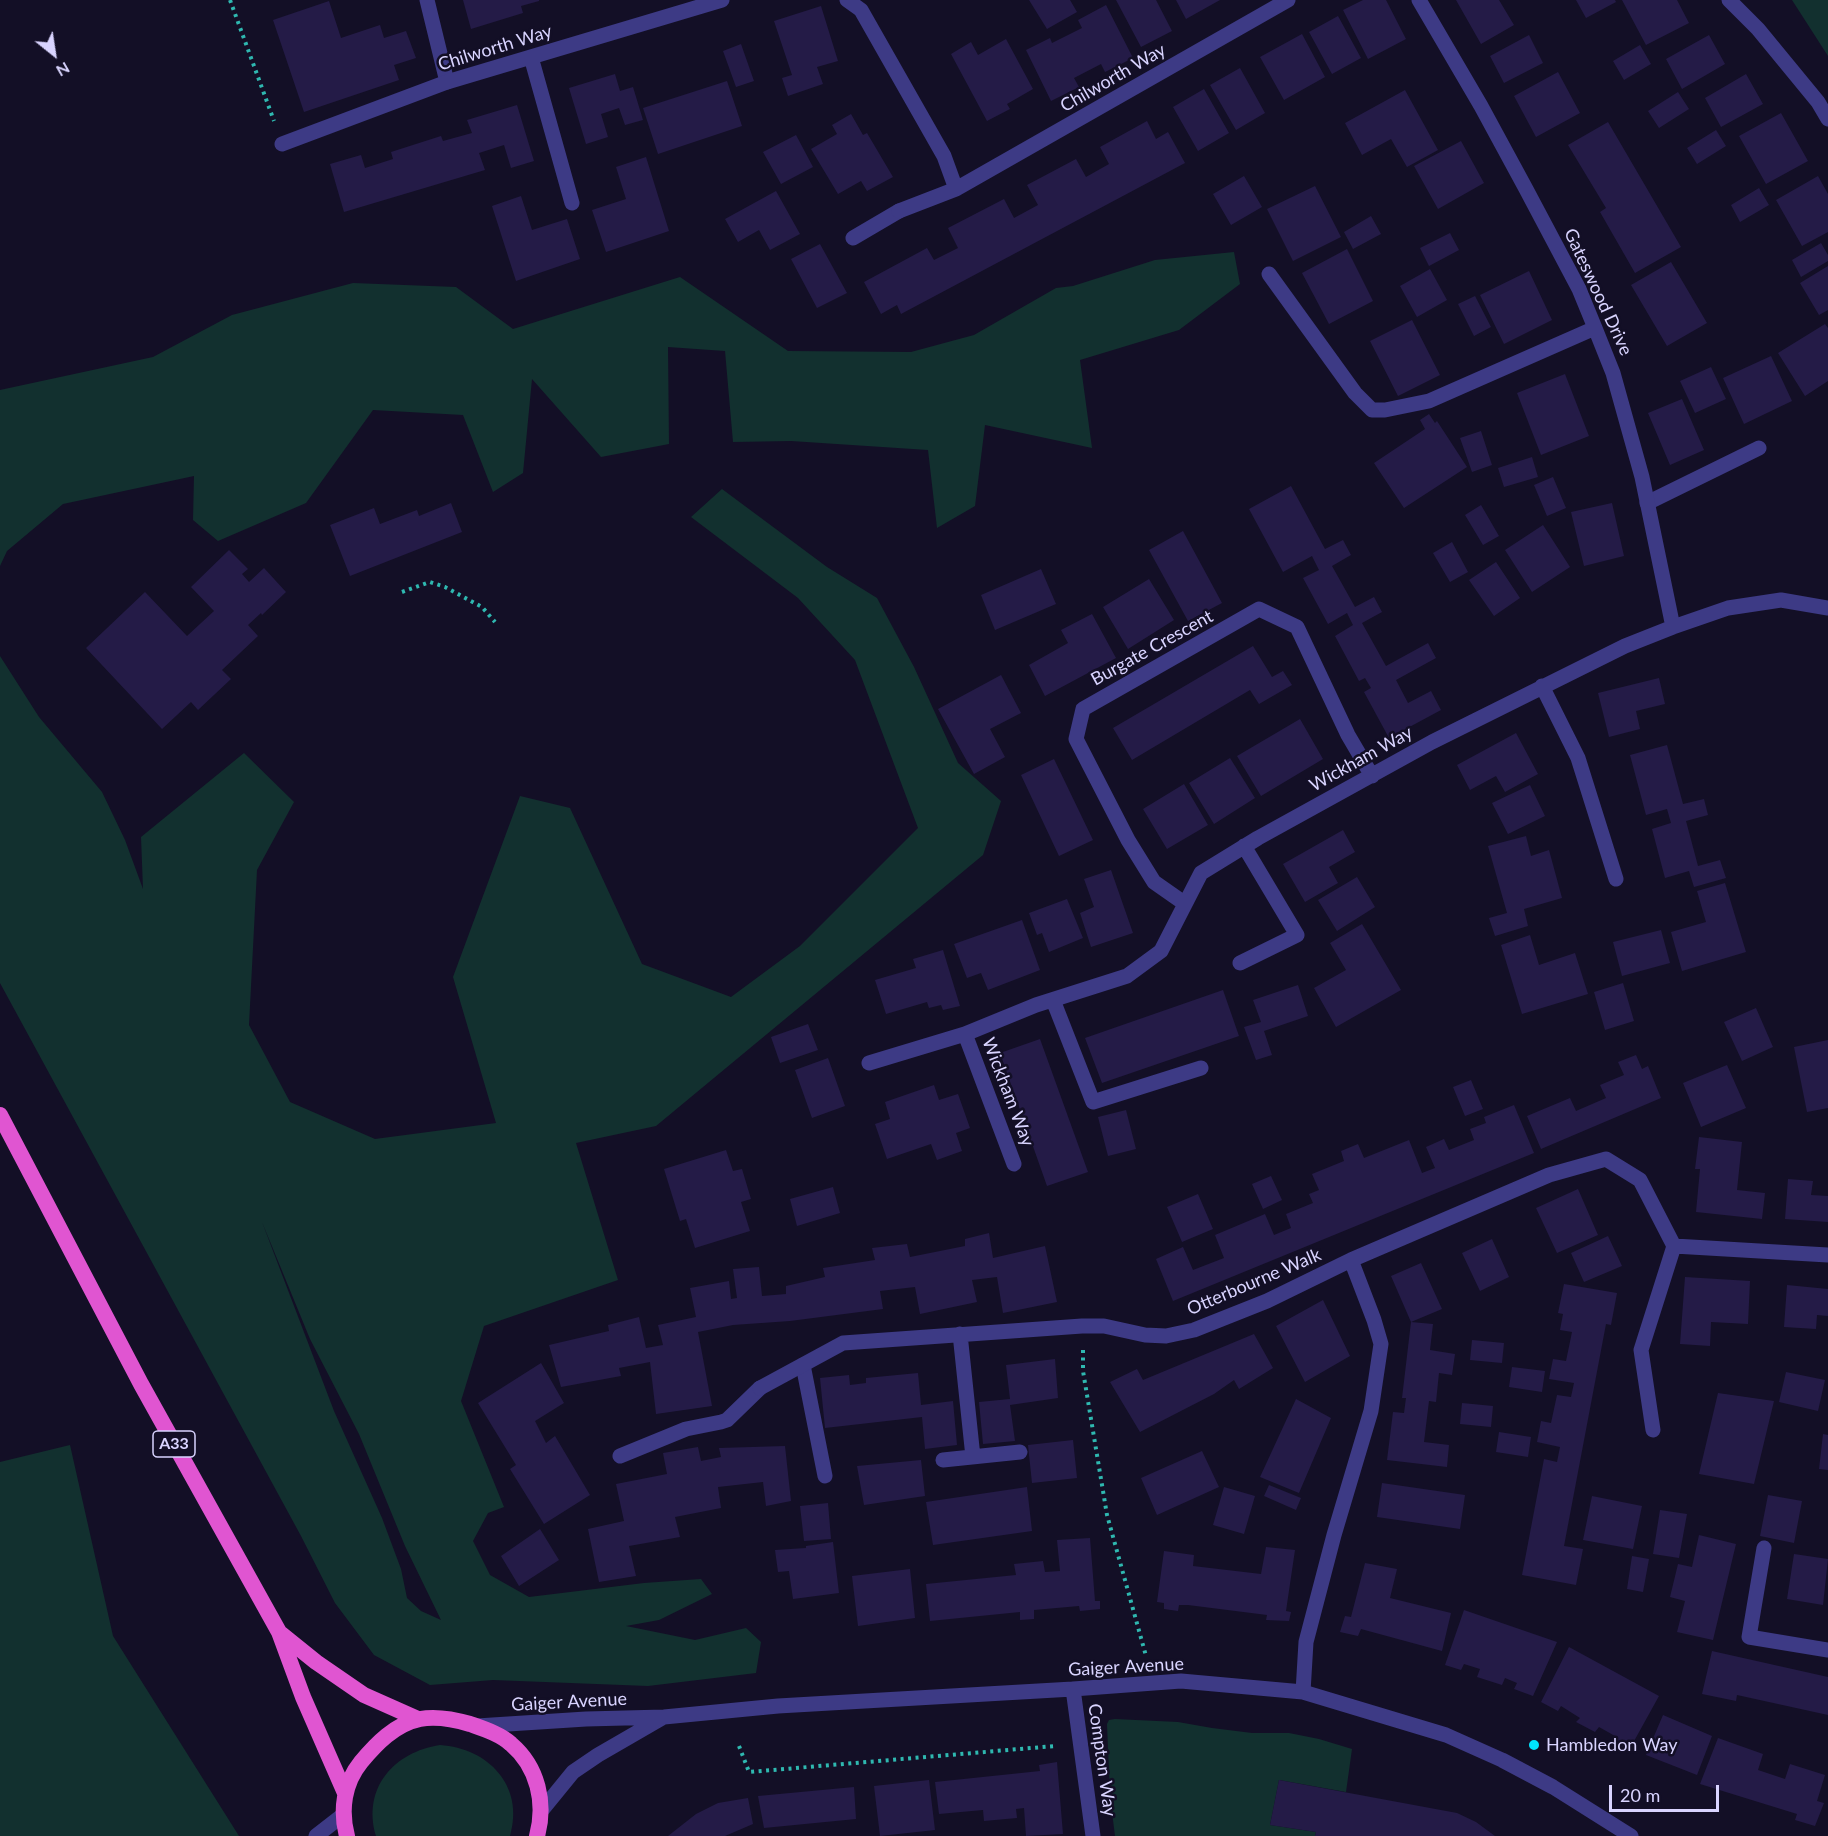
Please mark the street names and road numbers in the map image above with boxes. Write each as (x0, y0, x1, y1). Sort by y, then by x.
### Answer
street label: Chilworth Way (435, 20, 555, 76)
street label: Chilworth Way (1056, 39, 1170, 117)
street label: Gateswood Drive (1559, 225, 1637, 359)
street label: Burgate Crescent (1087, 606, 1217, 690)
street label: Wickham Way (1306, 722, 1416, 796)
street label: Wickham Way (977, 1035, 1039, 1149)
street label: Otterbourne Walk (1184, 1244, 1324, 1320)
road number: A33 (153, 1431, 195, 1457)
street label: Gaiger Avenue (1068, 1653, 1184, 1681)
street label: Gaiger Avenue (511, 1688, 627, 1716)
street label: Compton Way (1083, 1702, 1121, 1818)

